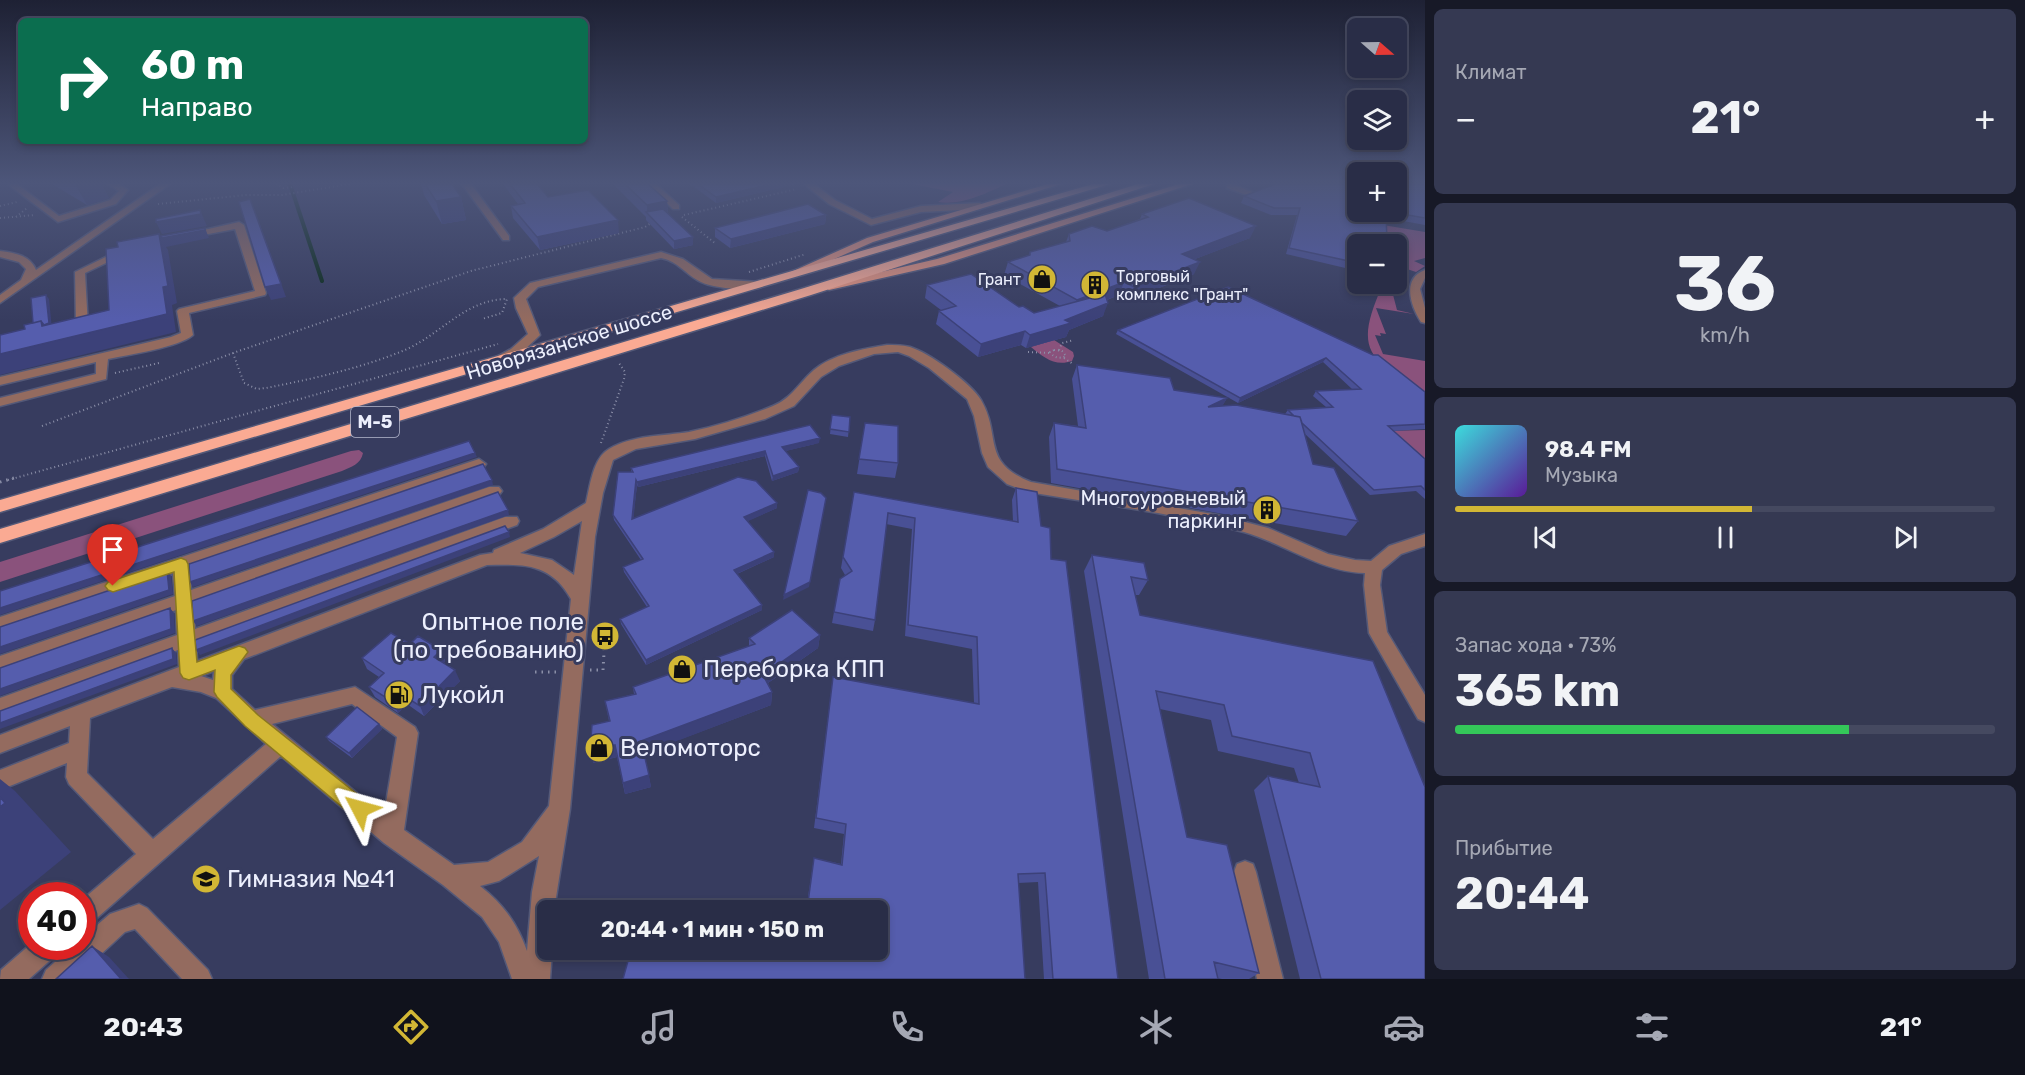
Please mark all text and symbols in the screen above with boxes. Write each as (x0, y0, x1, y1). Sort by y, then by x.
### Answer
north arrow (1347, 18, 1407, 78)
map controls (1347, 18, 1407, 294)
text: 60 m (141, 40, 244, 90)
icon: right (42, 42, 120, 120)
text: Климат (1455, 60, 1527, 84)
button: layers (1347, 90, 1407, 150)
text: Направо (141, 91, 253, 123)
text: 21° (1690, 91, 1761, 144)
text: − (1455, 99, 1476, 138)
text: + (1974, 99, 1995, 138)
button: + (1347, 162, 1407, 222)
button: − (1347, 234, 1407, 294)
text: 36 (1674, 237, 1776, 330)
shop icon: Грант (1026, 263, 1058, 295)
place label: Торговый комплекс "Грант" (1116, 267, 1248, 304)
building icon: Торговый комплекс "Грант" (1079, 269, 1111, 301)
place label: Грант (978, 270, 1021, 289)
street label: Новорязанское шоссе (463, 299, 675, 385)
text: km/h (1700, 323, 1750, 347)
road number: М-5 (351, 407, 399, 437)
text: 98.4 FM (1545, 436, 1632, 463)
text: Музыка (1545, 463, 1618, 487)
place label: Многоуровневый паркинг (1080, 486, 1246, 533)
building icon: Многоуровневый паркинг (1251, 494, 1283, 526)
icon: previous (1529, 521, 1562, 554)
icon: pause (1709, 521, 1742, 554)
icon: next (1889, 521, 1922, 554)
pin (87, 524, 138, 586)
icon: arrive (96, 533, 129, 566)
place label: Опытное поле (по требованию) (393, 608, 584, 664)
bus stop icon: Опытное поле (по требованию) (589, 620, 621, 652)
text: Запас хода · 73% (1455, 633, 1616, 657)
shop icon: Переборка КПП (666, 653, 698, 685)
place label: Переборка КПП (703, 655, 885, 683)
text: 365 km (1455, 664, 1620, 717)
fuel station icon: Лукойл (383, 679, 415, 711)
place label: Лукойл (420, 681, 505, 709)
shop icon: Веломоторс (583, 732, 615, 764)
place label: Веломоторс (620, 734, 761, 762)
position arrow (328, 777, 392, 841)
text: Прибытие (1455, 836, 1553, 860)
school or university icon: Гимназия №41 (190, 863, 222, 895)
place label: Гимназия №41 (227, 865, 395, 893)
text: 20:44 (1455, 867, 1589, 920)
speed limit sign: 40 (18, 882, 96, 960)
text: 20:44 · 1 мин · 150 m (601, 916, 824, 943)
icon: directions (390, 1006, 432, 1048)
icon: music (638, 1006, 680, 1048)
icon: phone (886, 1006, 928, 1048)
icon: climate (1135, 1006, 1177, 1048)
icon: car (1383, 1006, 1425, 1048)
icon: filters (1631, 1006, 1673, 1048)
text: 20:43 (103, 1011, 183, 1043)
text: 21° (1880, 1011, 1922, 1043)

